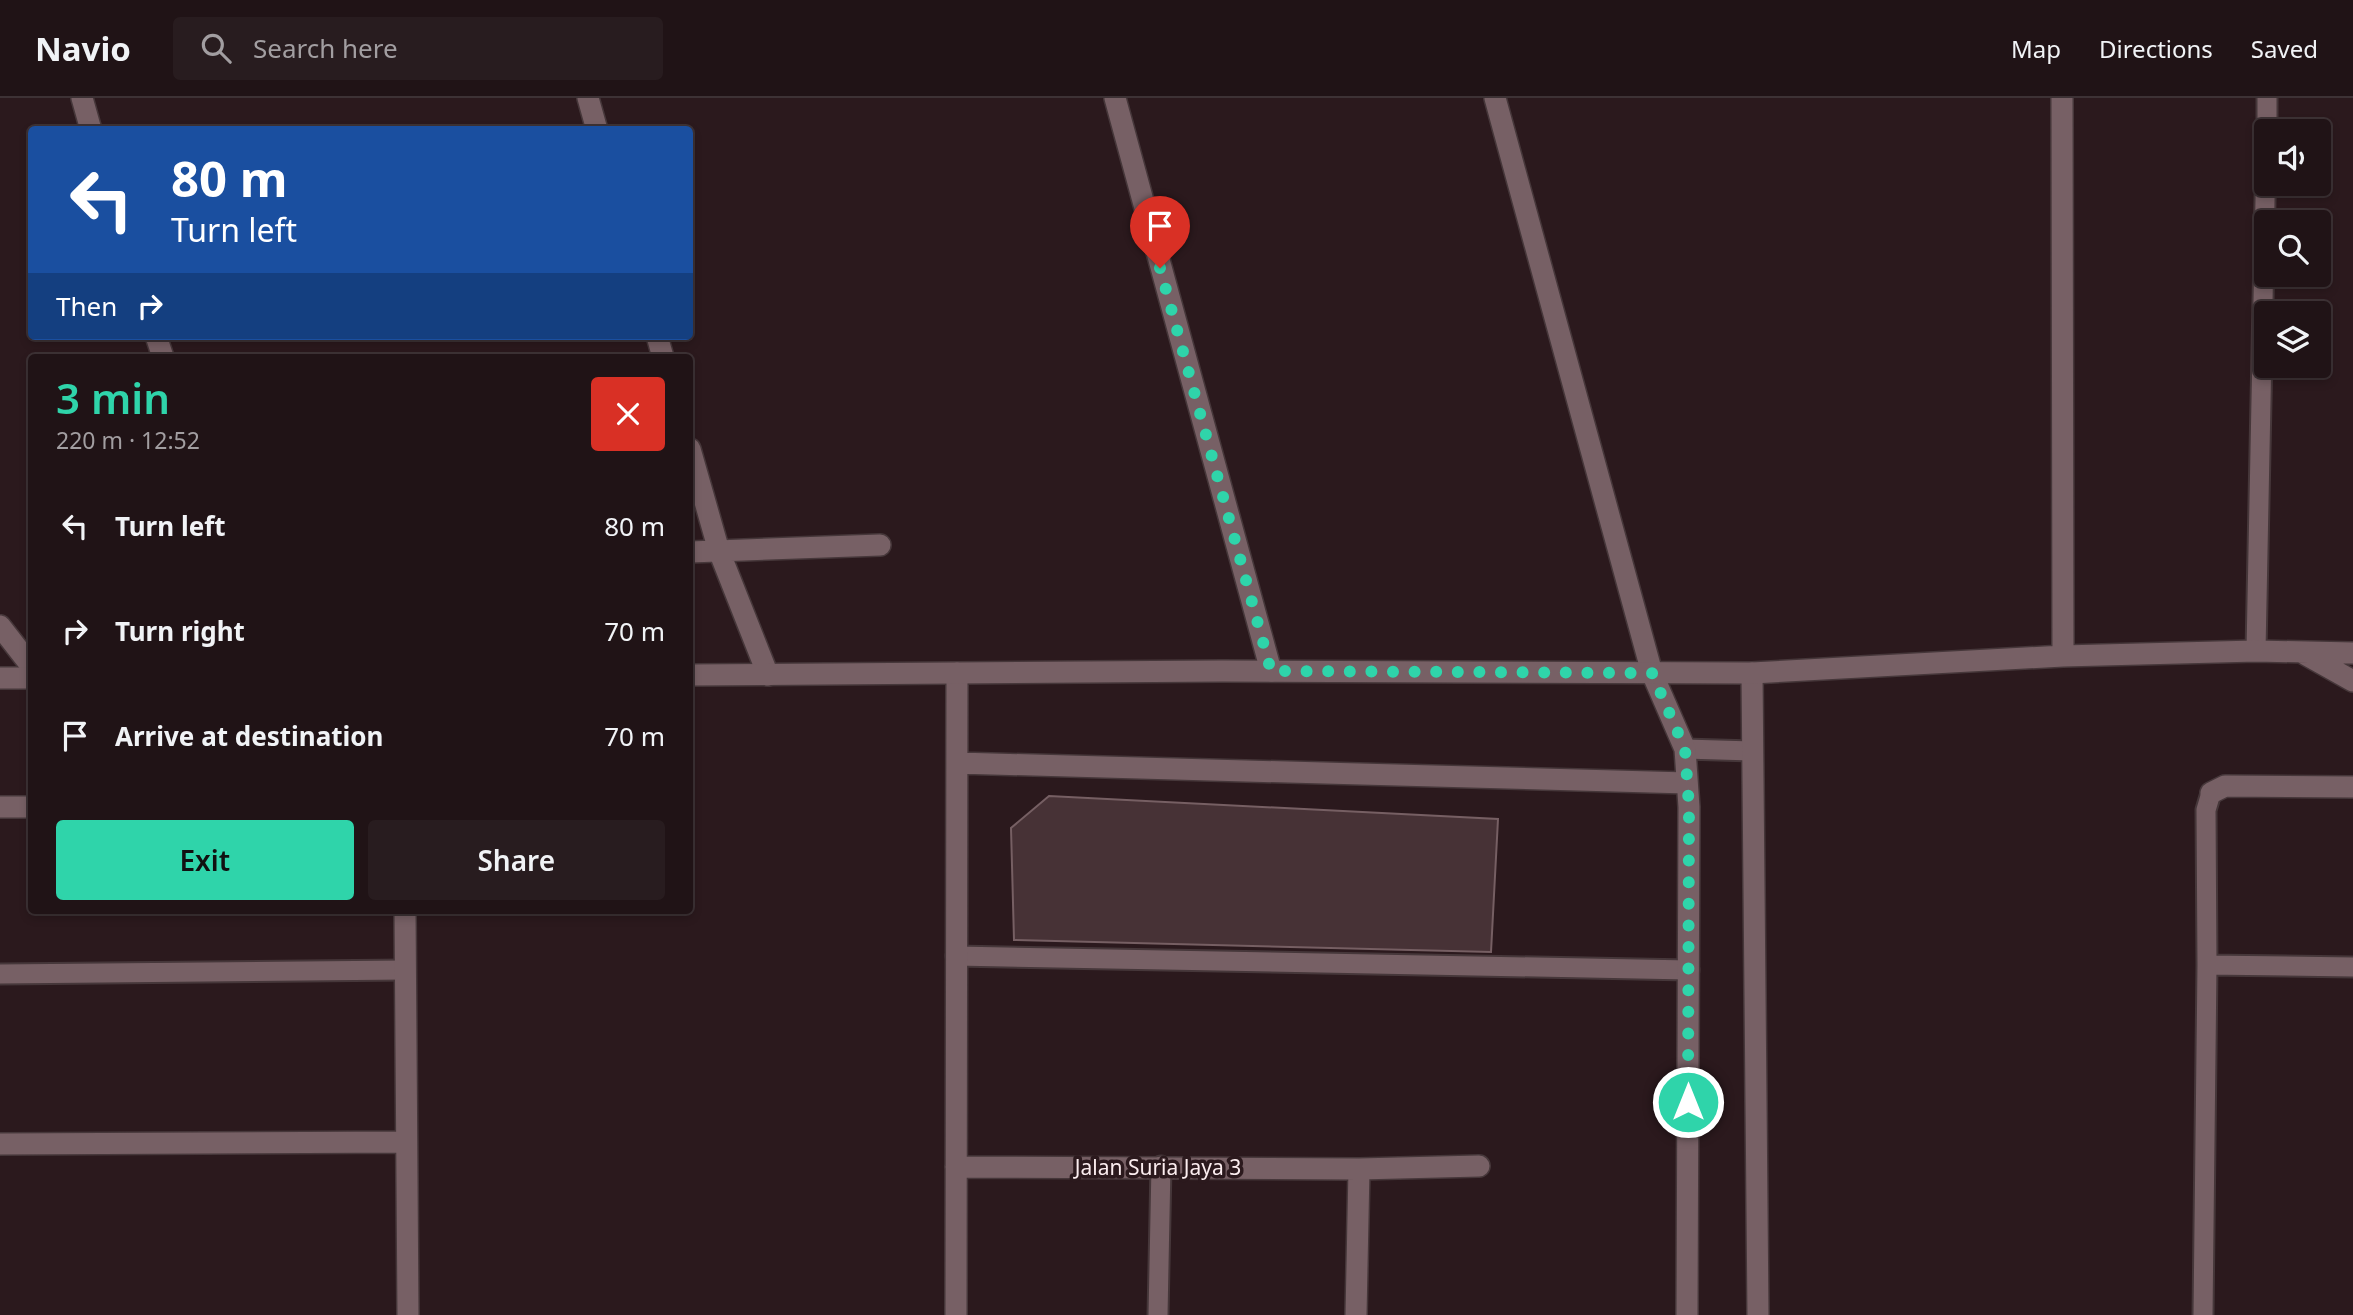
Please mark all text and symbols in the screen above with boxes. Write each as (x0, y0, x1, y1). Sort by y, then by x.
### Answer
search box (173, 17, 663, 80)
text: Navio (35, 26, 131, 71)
icon: search (197, 29, 235, 67)
text: Search here (253, 30, 398, 66)
text: Map (2011, 32, 2061, 65)
text: Directions (2099, 32, 2213, 65)
text: Saved (2251, 32, 2318, 65)
map controls (2254, 119, 2331, 378)
button: sound (2254, 119, 2331, 196)
text: 80 m (171, 145, 288, 211)
icon: left (56, 154, 147, 245)
pin (1130, 196, 1190, 268)
icon: arrive (1141, 207, 1179, 245)
text: Turn left (171, 208, 297, 251)
button: search (2254, 210, 2331, 287)
icon: right (131, 287, 169, 325)
text: Then (56, 288, 117, 324)
button: layers (2254, 301, 2331, 378)
text: 3 min (56, 369, 170, 426)
button: close (591, 377, 665, 451)
text: 220 m · 12:52 (56, 424, 200, 456)
icon: left (56, 507, 94, 545)
text: Turn left (115, 508, 226, 544)
text: 80 m (604, 508, 665, 544)
icon: right (56, 612, 94, 650)
text: Turn right (115, 613, 245, 649)
text: 70 m (604, 613, 665, 649)
icon: arrive (56, 717, 94, 755)
text: Arrive at destination (115, 718, 384, 754)
text: 70 m (604, 718, 665, 754)
button: Exit (56, 820, 354, 900)
button: Share (368, 820, 665, 900)
position arrow (1651, 1065, 1725, 1139)
street label: Jalan Suria Jaya 3 (1073, 1153, 1241, 1181)

